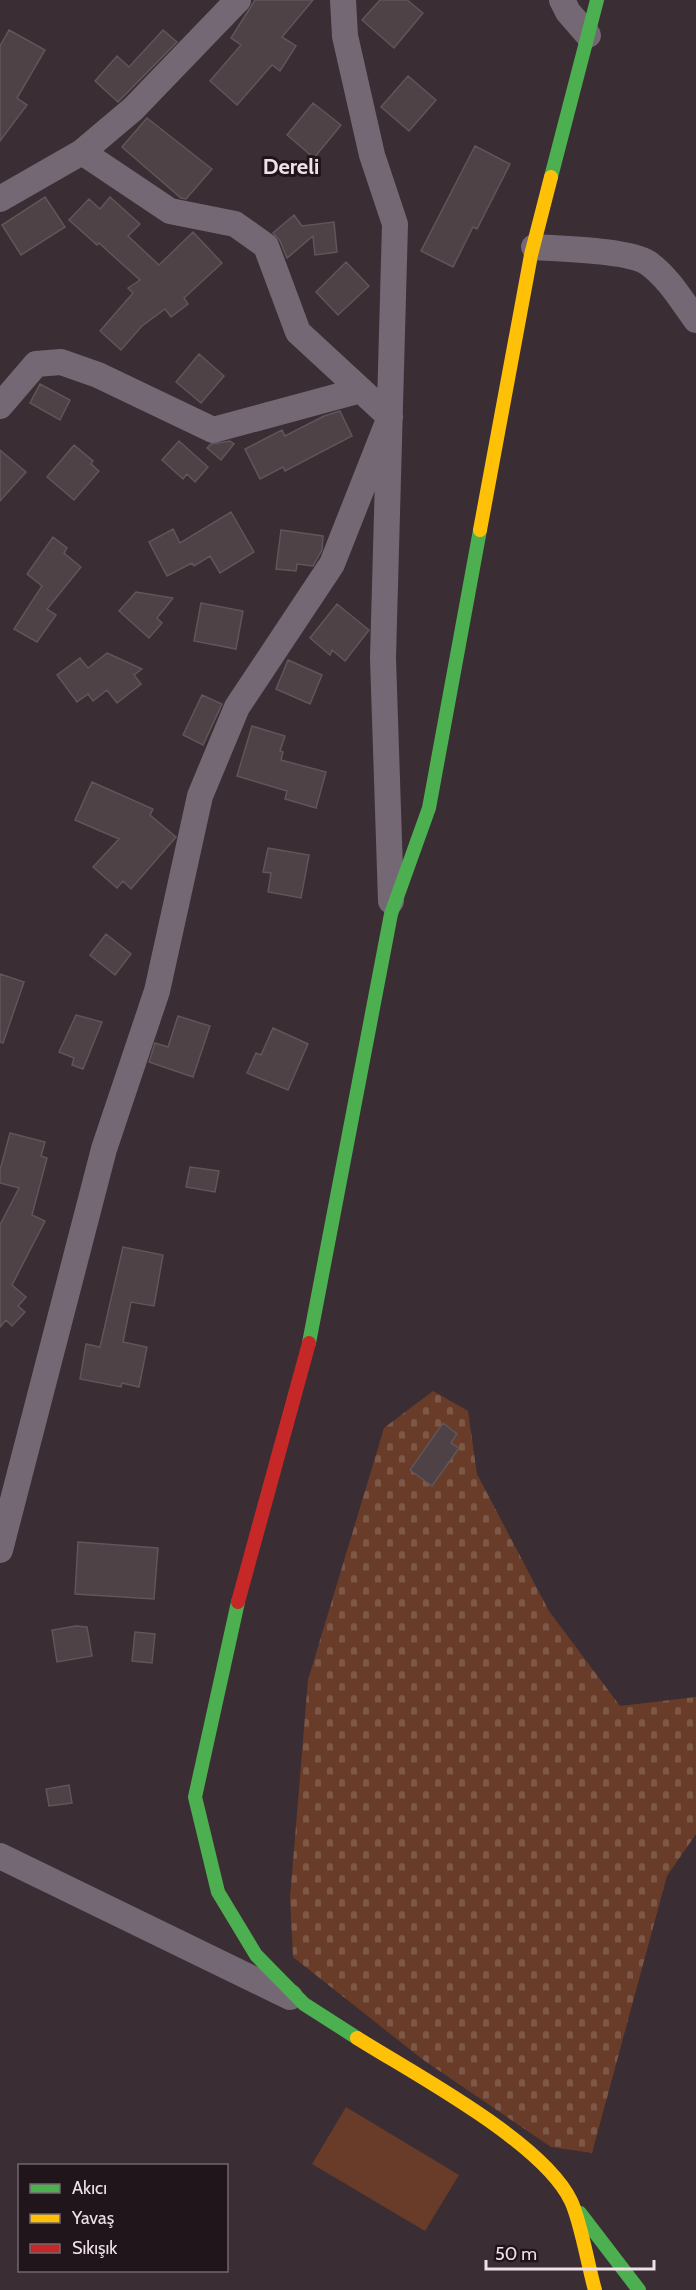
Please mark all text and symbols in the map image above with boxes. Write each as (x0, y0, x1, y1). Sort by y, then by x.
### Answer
district label: Dereli (263, 153, 319, 180)
legend (18, 2164, 228, 2272)
text: Akıcı (72, 2177, 107, 2199)
text: Yavaş (71, 2207, 114, 2229)
scale bar (486, 2233, 654, 2271)
text: Sıkışık (72, 2237, 118, 2259)
text: 50 m (495, 2243, 537, 2265)

